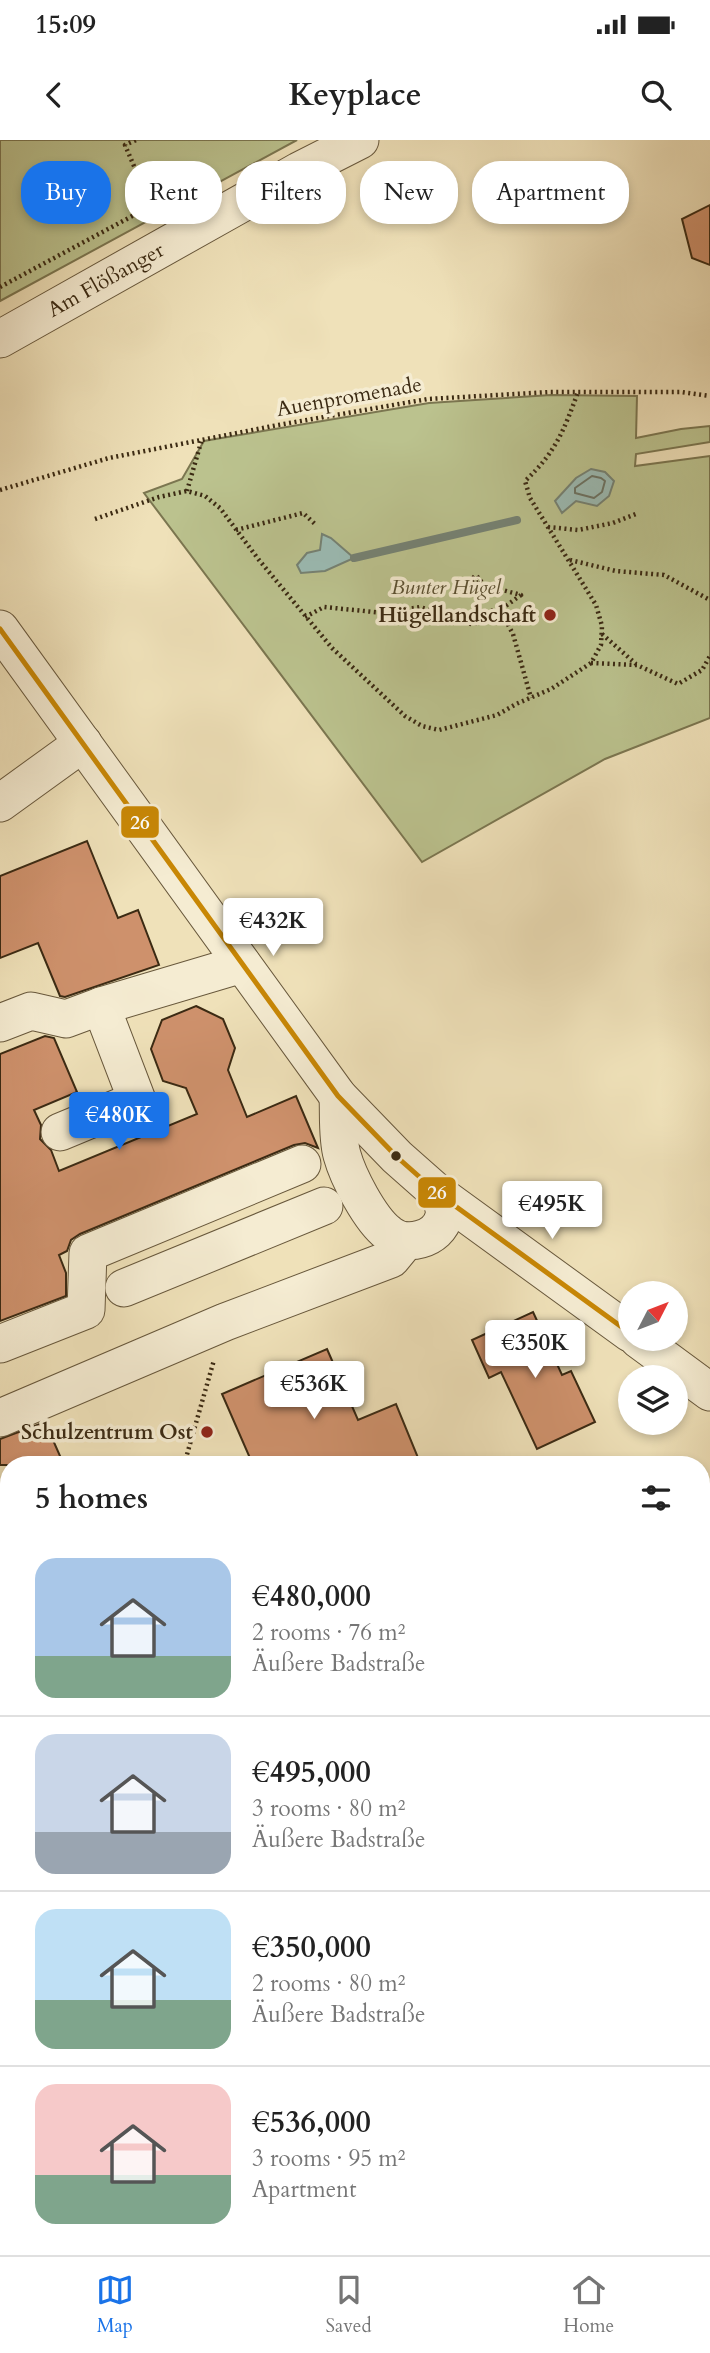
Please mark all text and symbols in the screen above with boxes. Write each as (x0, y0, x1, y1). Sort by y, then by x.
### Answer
text: 15:09 (35, 7, 96, 42)
text: Keyplace (288, 73, 422, 117)
icon: back (35, 76, 73, 114)
icon: search (637, 76, 675, 114)
chip: Buy (21, 161, 111, 224)
chip: Rent (125, 161, 222, 224)
chip: Filters (236, 161, 346, 224)
chip: New (360, 161, 458, 224)
chip: Apartment (472, 161, 629, 224)
street label: Am Flößanger (42, 235, 169, 324)
street label: Auenpromenade (274, 370, 424, 424)
park label: Bunter Hügel (391, 573, 502, 602)
place label: Hügellandschaft (378, 601, 537, 630)
marker: Hügellandschaft (542, 607, 558, 623)
line badge: 26 (120, 805, 160, 839)
text: 26 (130, 810, 150, 836)
pin: €432K (224, 898, 322, 958)
text: €432K (239, 905, 307, 936)
pin: €480K (70, 1093, 168, 1152)
text: €480K (85, 1099, 153, 1130)
unlabelled marker (389, 1149, 403, 1163)
line badge: 26 (417, 1176, 457, 1209)
text: 26 (427, 1180, 447, 1206)
pin: €495K (503, 1182, 601, 1241)
text: €495K (518, 1188, 586, 1219)
north arrow (618, 1281, 688, 1351)
map controls (618, 1281, 688, 1435)
pin: €350K (486, 1320, 584, 1380)
text: €350K (501, 1327, 569, 1358)
pin: €536K (265, 1362, 363, 1421)
button: layers (618, 1365, 688, 1435)
text: €536K (280, 1368, 348, 1399)
place label: Schulzentrum Ost (21, 1418, 194, 1447)
marker: Schulzentrum Ost (199, 1424, 215, 1440)
text: 5 homes (35, 1478, 148, 1519)
icon: filters (637, 1479, 675, 1517)
text: €480,000 (252, 1576, 371, 1617)
icon: home (91, 1586, 175, 1670)
text: 2 rooms · 76 m² (252, 1617, 405, 1648)
text: Äußere Badstraße (252, 1648, 425, 1679)
text: €495,000 (252, 1752, 371, 1793)
icon: home (91, 1762, 175, 1846)
text: 3 rooms · 80 m² (252, 1793, 405, 1824)
text: Äußere Badstraße (252, 1824, 425, 1855)
text: €350,000 (252, 1927, 371, 1968)
icon: home (91, 1937, 175, 2021)
text: 2 rooms · 80 m² (252, 1968, 405, 1999)
text: Äußere Badstraße (252, 1999, 425, 2030)
text: €536,000 (252, 2102, 371, 2143)
icon: home (91, 2112, 175, 2196)
text: 3 rooms · 95 m² (252, 2143, 405, 2174)
text: Apartment (252, 2174, 356, 2205)
tab: Map (96, 2271, 134, 2339)
tab: Saved (326, 2271, 372, 2339)
tab: Home (563, 2271, 614, 2339)

